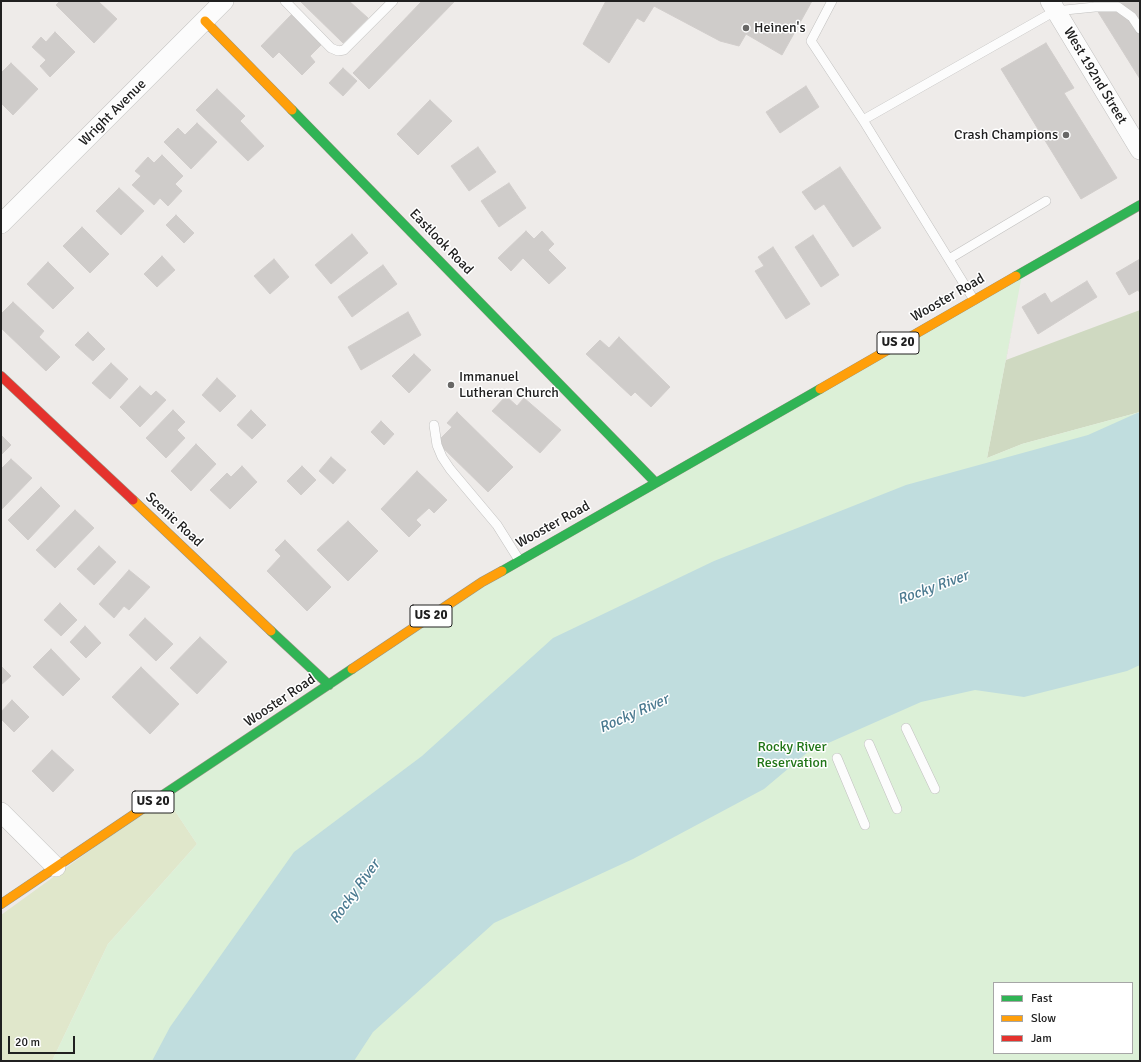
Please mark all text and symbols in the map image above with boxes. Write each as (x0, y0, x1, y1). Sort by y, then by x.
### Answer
place label: Heinen's (754, 20, 806, 36)
marker: Heinen's (741, 23, 751, 33)
street label: West 192nd Street (1060, 25, 1130, 127)
street label: Wright Avenue (76, 76, 150, 150)
place label: Crash Champions (954, 127, 1058, 143)
marker: Crash Champions (1061, 130, 1071, 140)
street label: Eastlook Road (406, 206, 476, 278)
street label: Wooster Road (908, 270, 988, 326)
road number: US 20 (877, 332, 919, 354)
place label: Immanuel Lutheran Church (459, 369, 559, 402)
marker: Immanuel Lutheran Church (446, 380, 456, 390)
street label: Scenic Road (142, 489, 206, 551)
street label: Wooster Road (513, 498, 593, 552)
water label: Rocky River (895, 567, 971, 609)
road number: US 20 (410, 605, 452, 627)
street label: Wooster Road (241, 671, 319, 731)
water label: Rocky River (596, 691, 672, 737)
park label: Rocky River Reservation (757, 739, 827, 772)
road number: US 20 (132, 791, 174, 813)
water label: Rocky River (326, 857, 384, 927)
legend (993, 982, 1133, 1054)
text: Fast (1031, 991, 1052, 1006)
text: Slow (1031, 1011, 1056, 1026)
scale bar (10, 1028, 77, 1054)
text: Jam (1031, 1031, 1052, 1046)
text: 20 m (15, 1035, 40, 1050)

